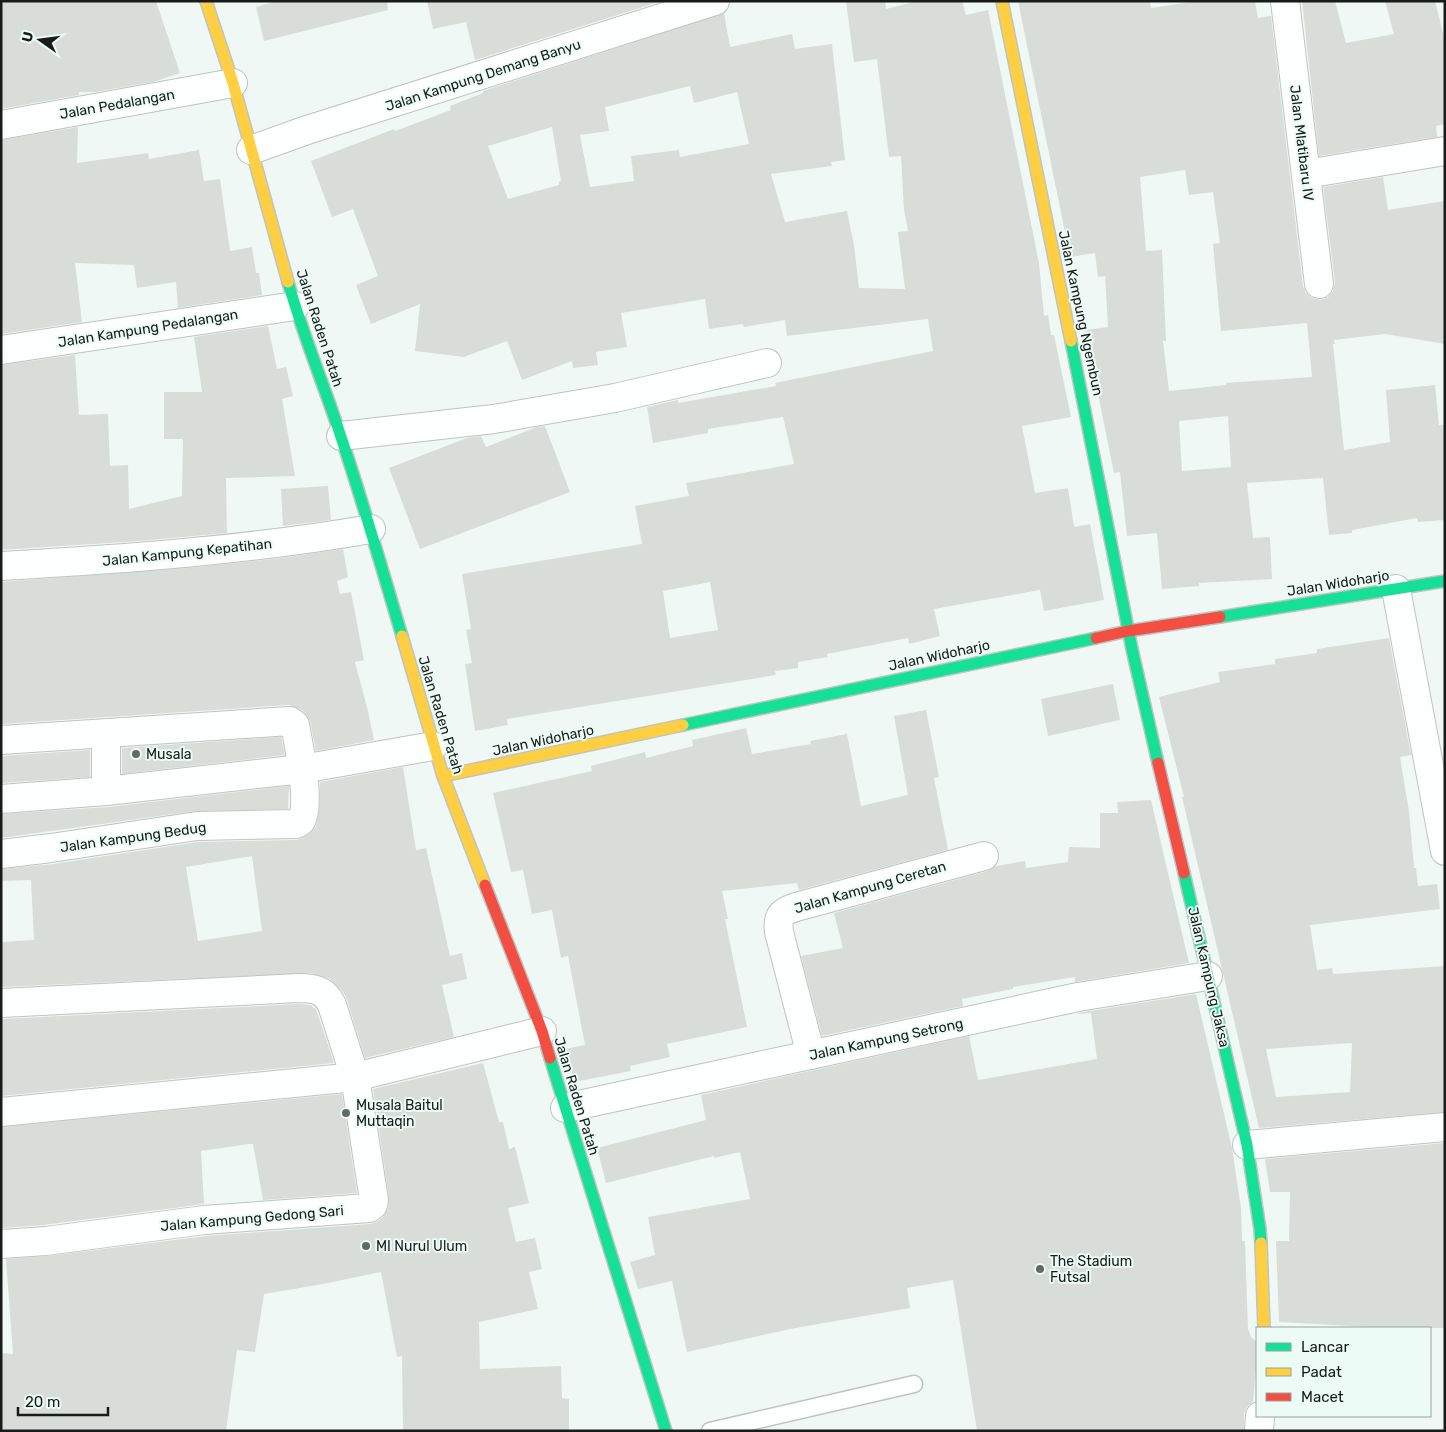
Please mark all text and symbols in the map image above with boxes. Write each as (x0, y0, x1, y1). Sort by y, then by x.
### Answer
north arrow (15, 15, 65, 65)
text: U (18, 30, 37, 44)
street label: Jalan Kampung Demang Banyu (383, 36, 583, 115)
street label: Jalan Mlatibaru IV (1286, 84, 1317, 202)
street label: Jalan Pedalangan (58, 86, 176, 123)
street label: Jalan Kampung Ngembun (1055, 229, 1106, 397)
street label: Jalan Raden Patah (292, 267, 347, 389)
street label: Jalan Kampung Pedalangan (57, 306, 239, 351)
street label: Jalan Kampung Kepatihan (101, 535, 273, 570)
street label: Jalan Widoharjo (1286, 567, 1391, 600)
street label: Jalan Widoharjo (887, 636, 991, 675)
street label: Jalan Raden Patah (414, 654, 467, 776)
street label: Jalan Widoharjo (491, 721, 595, 760)
place label: Musala (146, 746, 192, 763)
marker: Musala (130, 748, 142, 760)
street label: Jalan Kampung Bedug (59, 819, 207, 856)
street label: Jalan Kampung Ceretan (792, 858, 948, 917)
street label: Jalan Kampung Jaksa (1184, 905, 1233, 1049)
street label: Jalan Kampung Setrong (807, 1015, 965, 1064)
street label: Jalan Raden Patah (550, 1035, 603, 1157)
place label: Musala Baitul Muttaqin (356, 1097, 443, 1130)
marker: Musala Baitul Muttaqin (340, 1107, 352, 1119)
street label: Jalan Kampung Gedong Sari (160, 1202, 345, 1235)
place label: MI Nurul Ulum (376, 1238, 467, 1255)
marker: MI Nurul Ulum (360, 1240, 372, 1252)
place label: The Stadium Futsal (1050, 1253, 1132, 1286)
marker: The Stadium Futsal (1034, 1263, 1046, 1275)
legend (1256, 1327, 1431, 1417)
text: Lancar (1301, 1338, 1349, 1356)
text: Padat (1301, 1363, 1342, 1381)
scale bar (18, 1384, 108, 1416)
text: Macet (1301, 1388, 1344, 1406)
text: 20 m (25, 1393, 60, 1411)

